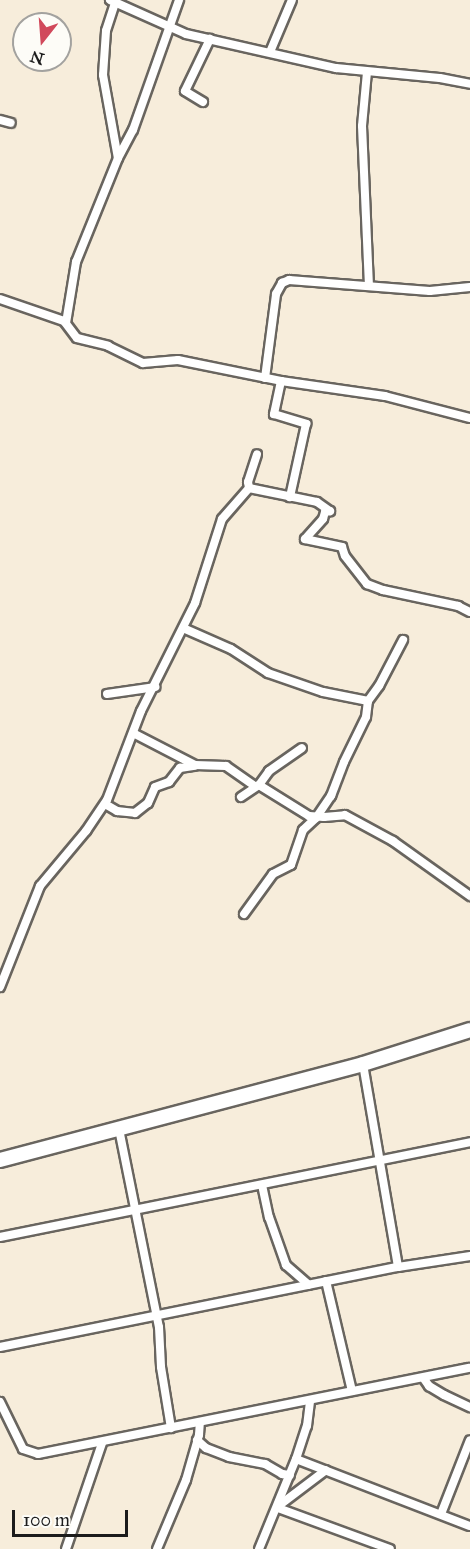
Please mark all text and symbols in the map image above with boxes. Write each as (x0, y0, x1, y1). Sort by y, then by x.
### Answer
north arrow (12, 12, 72, 72)
text: N (28, 47, 46, 69)
scale bar (15, 1498, 130, 1536)
text: 100 m (23, 1509, 70, 1531)

